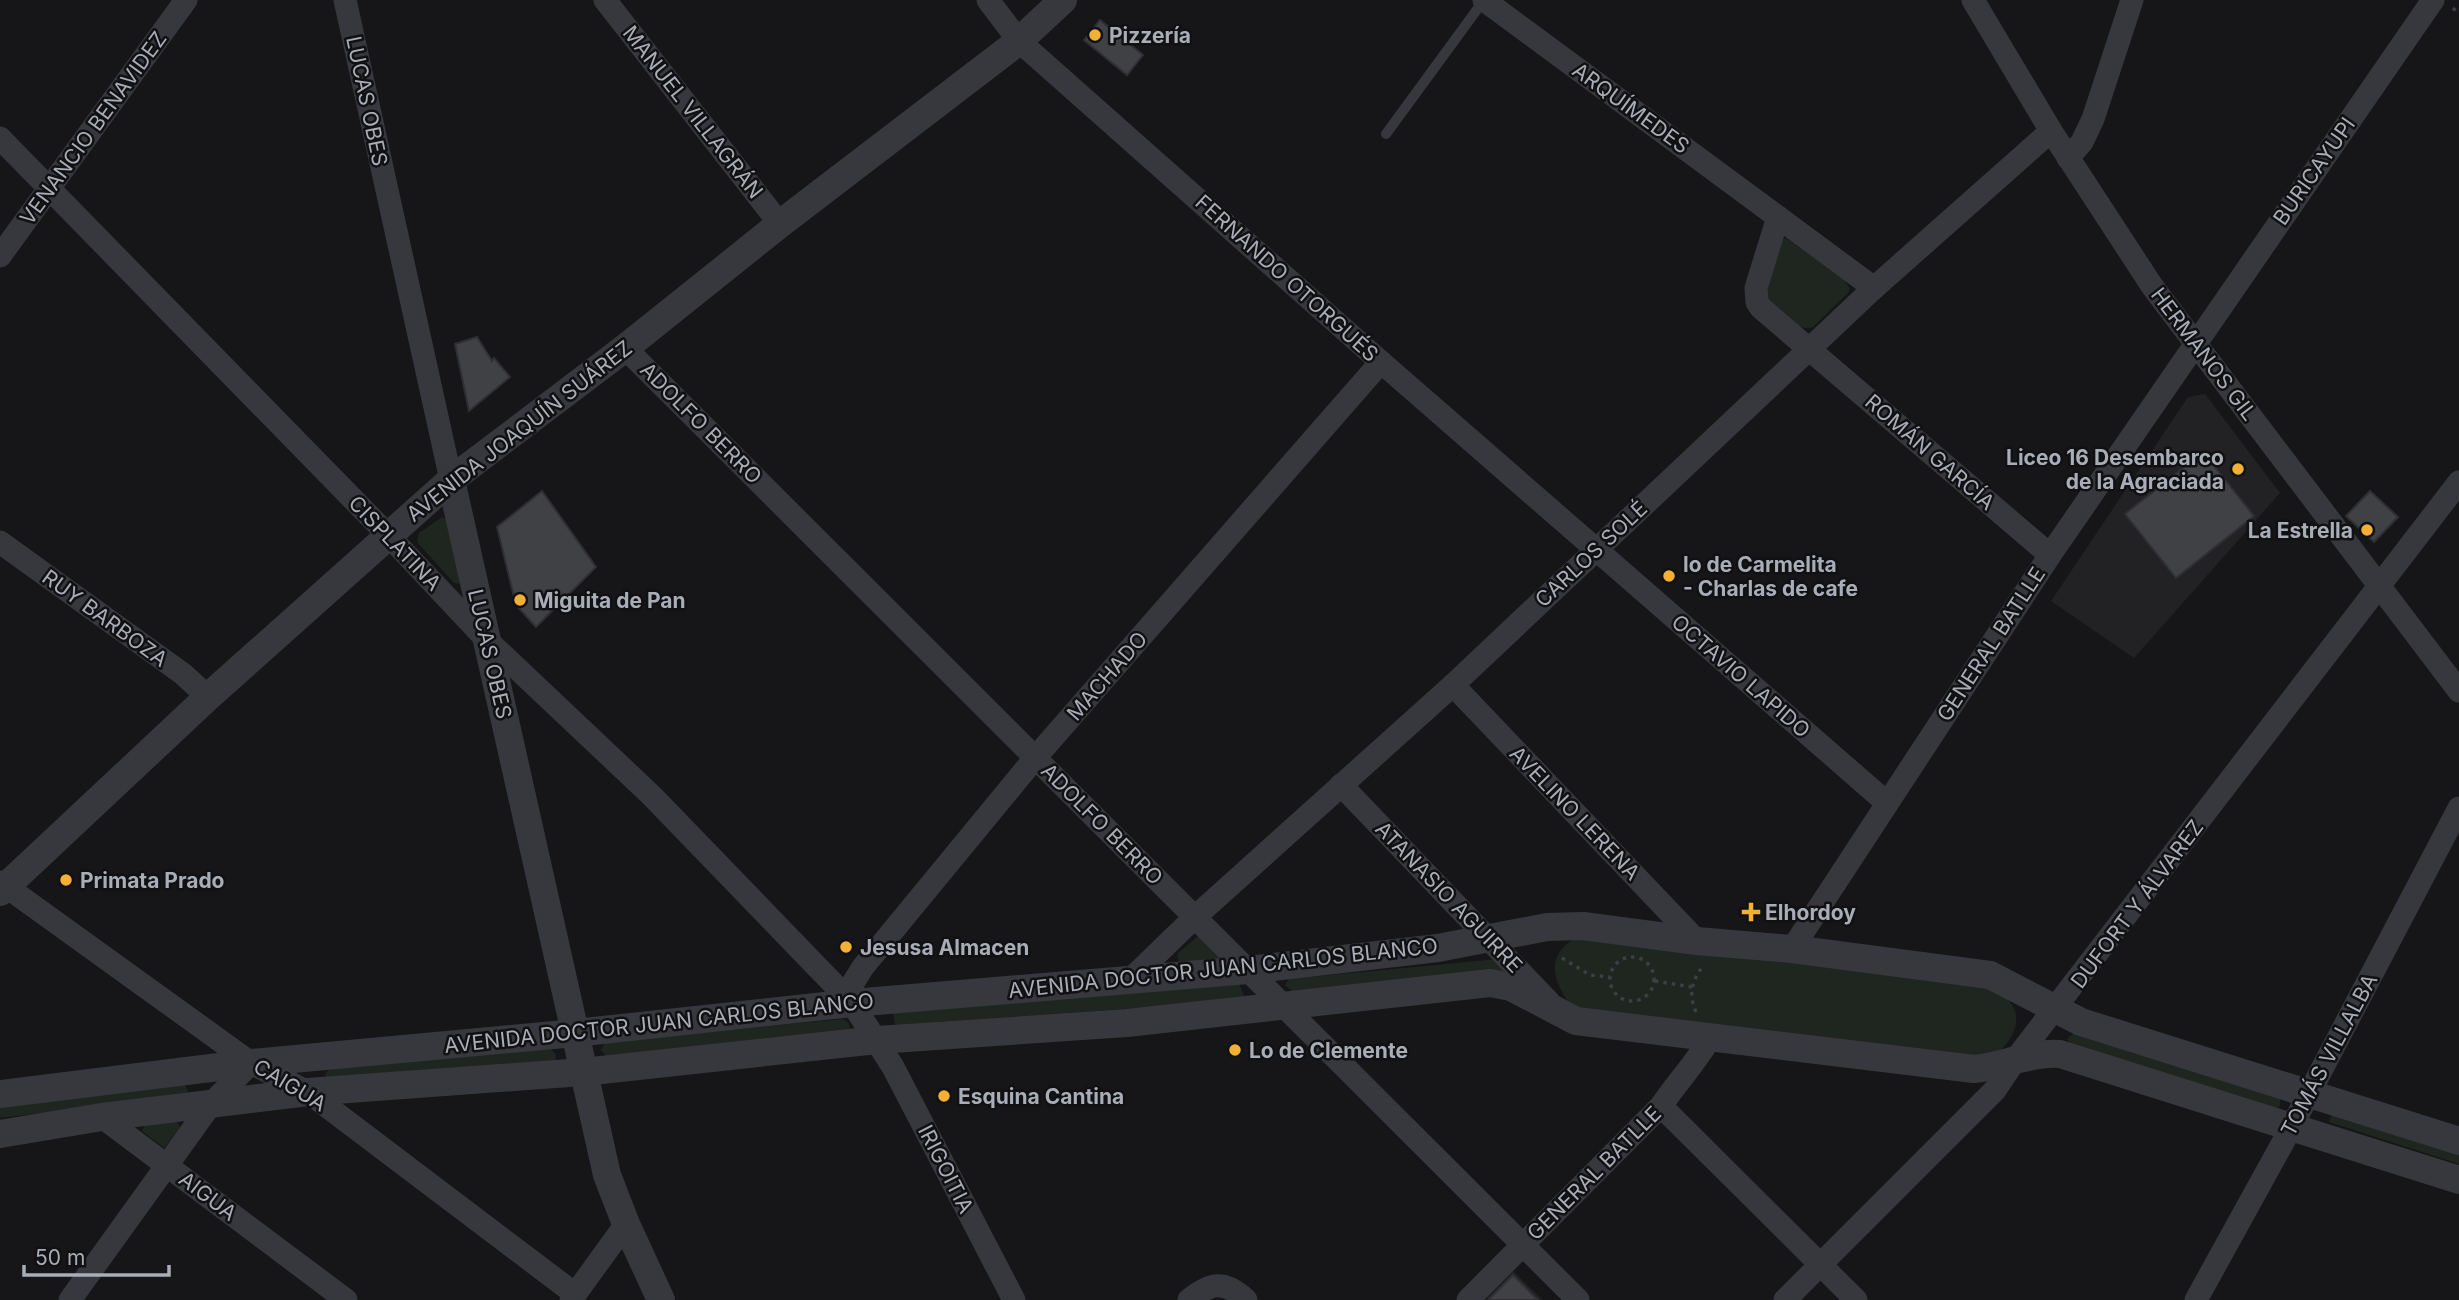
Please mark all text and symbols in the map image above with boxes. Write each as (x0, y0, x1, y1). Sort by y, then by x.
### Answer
street label: MANUEL VILLAGRÁN (618, 20, 769, 203)
place label: Pizzería (1109, 23, 1191, 48)
street label: VENANCIO BENAVIDEZ (15, 27, 171, 229)
marker: Pizzería (1087, 27, 1103, 43)
street label: LUCAS OBES (341, 34, 393, 168)
street label: ARQUÍMEDES (1568, 56, 1695, 159)
street label: BURICAYUPI (2268, 112, 2360, 230)
street label: FERNANDO OTORGUÉS (1191, 189, 1384, 367)
street label: HERMANOS GIL (2146, 283, 2262, 425)
street label: AVENIDA JOAQUÍN SUÁREZ (401, 334, 637, 527)
street label: ADOLFO BERRO (635, 357, 767, 489)
street label: ROMÁN GARCÍA (1860, 388, 2001, 515)
place label: Liceo 16 Desembarco de la Agraciada (2006, 445, 2224, 494)
marker: Liceo 16 Desembarco de la Agraciada (2230, 461, 2246, 477)
street label: CISPLATINA (344, 490, 446, 596)
street label: CARLOS SOLÉ (1529, 495, 1652, 612)
place label: La Estrella (2248, 518, 2353, 543)
marker: La Estrella (2359, 522, 2375, 538)
place label: lo de Carmelita - Charlas de cafe (1683, 552, 1858, 601)
street label: GENERAL BATLLE (1932, 562, 2050, 726)
street label: RUY BARBOZA (38, 564, 172, 672)
marker: lo de Carmelita - Charlas de cafe (1661, 568, 1677, 584)
street label: LUCAS OBES (463, 587, 517, 721)
place label: Miguita de Pan (534, 588, 686, 613)
marker: Miguita de Pan (512, 592, 528, 608)
street label: OCTAVIO LAPIDO (1667, 609, 1815, 743)
street label: MACHADO (1062, 627, 1152, 725)
street label: AVELINO LERENA (1505, 741, 1645, 885)
street label: ADOLFO BERRO (1036, 758, 1168, 890)
street label: DUFORT Y ÁLVAREZ (2065, 814, 2208, 993)
street label: ATANASIO AGUIRRE (1370, 816, 1528, 978)
place label: Primata Prado (80, 868, 225, 893)
marker: Primata Prado (58, 872, 74, 888)
place label: Elhordoy (1765, 900, 1856, 925)
marker: Elhordoy (1743, 904, 1759, 920)
street label: AVENIDA DOCTOR JUAN CARLOS BLANCO (1007, 933, 1439, 1003)
place label: Jesusa Almacen (860, 935, 1029, 960)
marker: Jesusa Almacen (838, 939, 854, 955)
street label: TOMÁS VILLALBA (2275, 969, 2382, 1140)
street label: AVENIDA DOCTOR JUAN CARLOS BLANCO (443, 988, 875, 1058)
place label: Lo de Clemente (1249, 1038, 1408, 1063)
marker: Lo de Clemente (1227, 1042, 1243, 1058)
street label: CAIGUA (249, 1054, 331, 1116)
place label: Esquina Cantina (958, 1084, 1124, 1109)
marker: Esquina Cantina (936, 1088, 952, 1104)
street label: GENERAL BATLLE (1522, 1101, 1666, 1245)
street label: IRIGOITIA (913, 1121, 979, 1217)
street label: AIGUA (174, 1166, 242, 1226)
scale bar (24, 1234, 170, 1278)
text: 50 m (35, 1245, 85, 1270)

